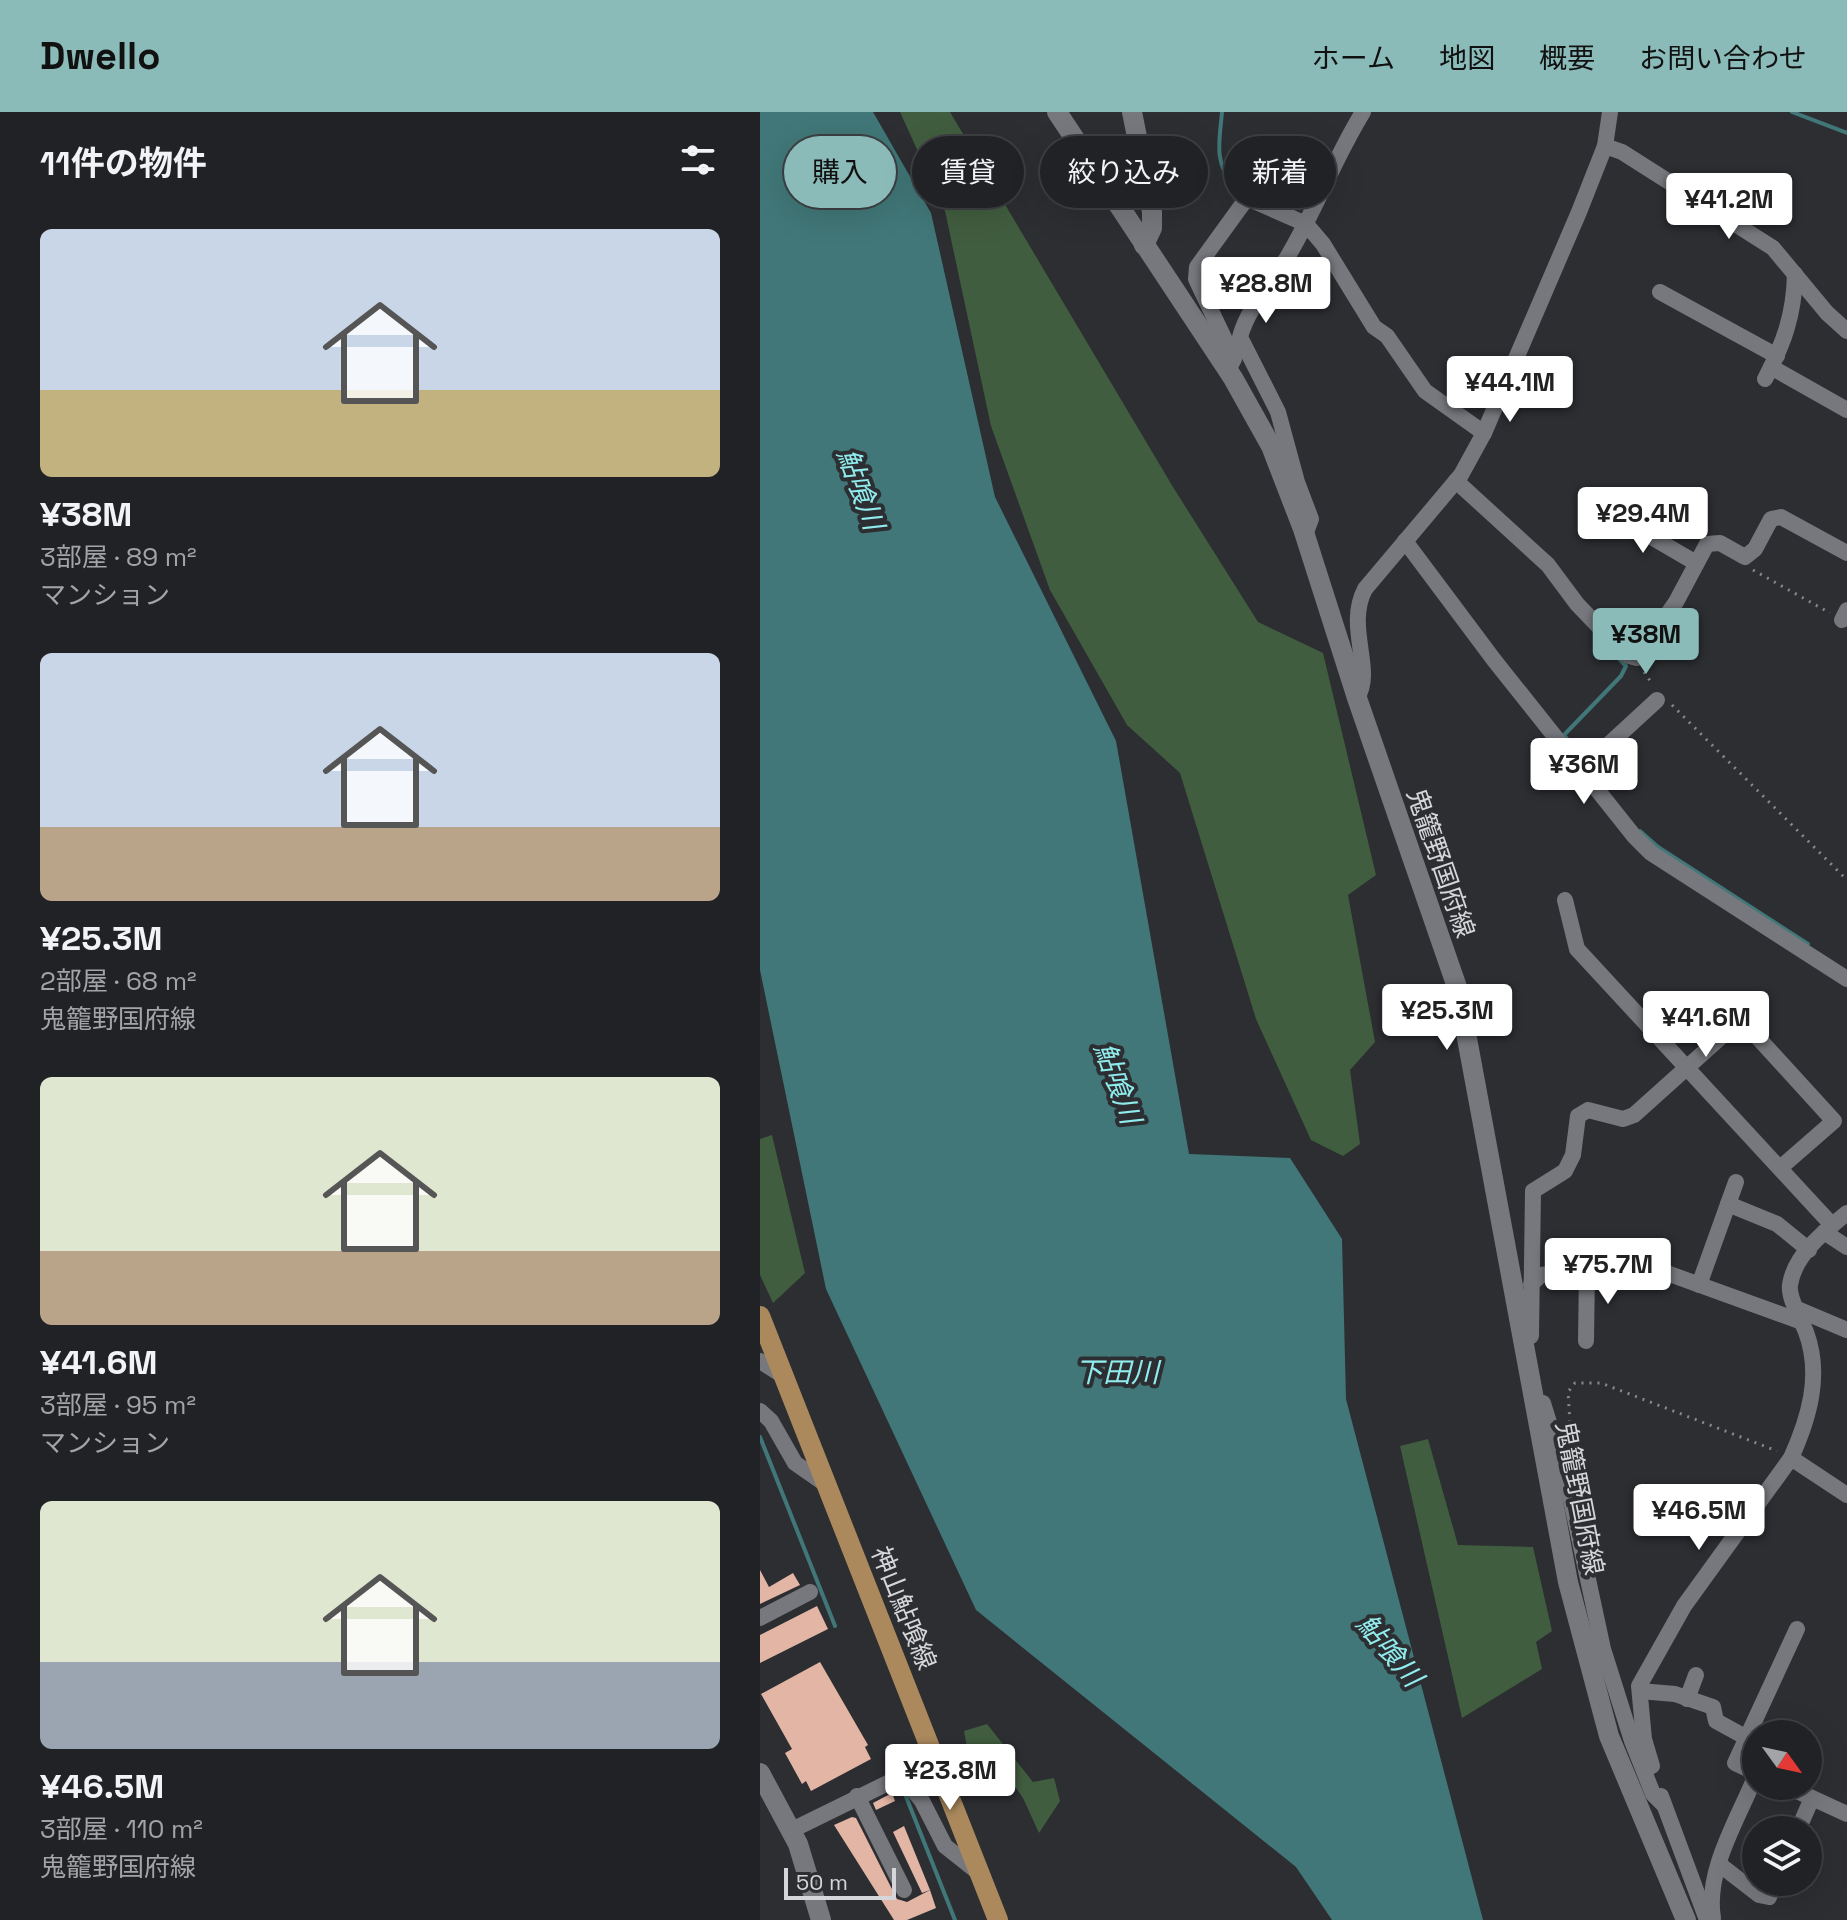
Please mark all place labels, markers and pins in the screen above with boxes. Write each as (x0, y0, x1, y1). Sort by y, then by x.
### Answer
pin: ¥41.2M (1664, 173, 1794, 241)
pin: ¥28.8M (1201, 257, 1331, 325)
pin: ¥44.1M (1445, 356, 1575, 424)
pin: ¥29.4M (1578, 487, 1708, 555)
pin: ¥38M (1599, 608, 1693, 676)
pin: ¥36M (1537, 738, 1631, 806)
pin: ¥25.3M (1382, 984, 1512, 1052)
pin: ¥41.6M (1641, 991, 1771, 1059)
pin: ¥75.7M (1543, 1238, 1673, 1306)
pin: ¥46.5M (1634, 1484, 1764, 1552)
pin: ¥23.8M (885, 1744, 1015, 1812)

